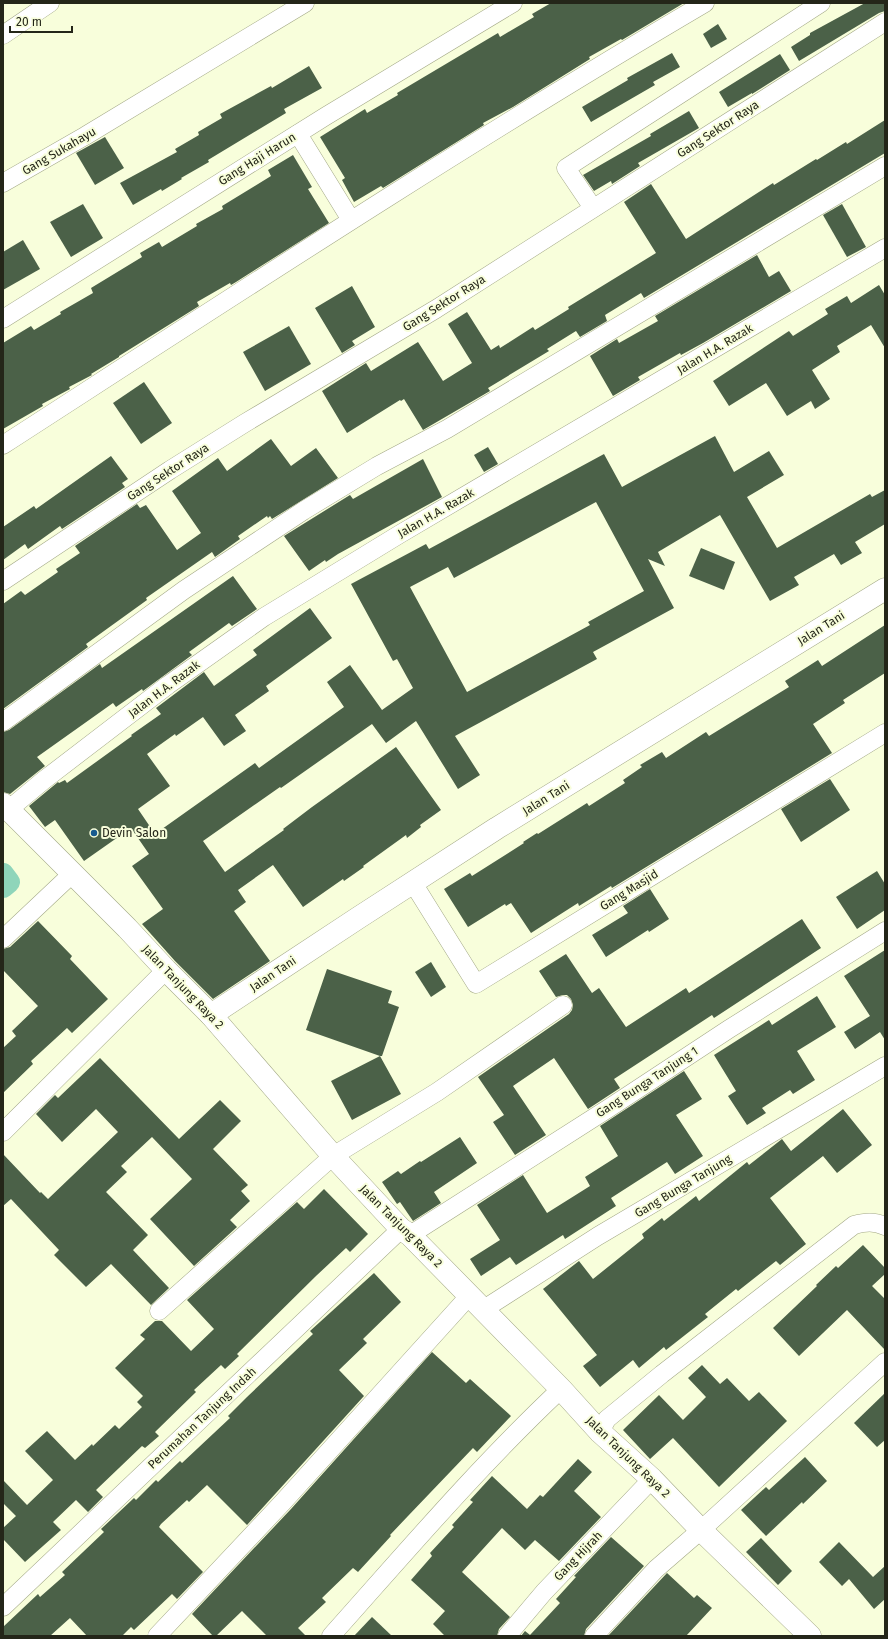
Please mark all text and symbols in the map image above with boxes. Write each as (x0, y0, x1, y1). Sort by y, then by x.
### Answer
scale bar (10, 8, 72, 34)
text: 20 m (16, 15, 42, 29)
street label: Gang Sektor Raya (675, 97, 761, 161)
street label: Gang Sukahayu (20, 124, 98, 178)
street label: Gang Haji Harun (216, 130, 298, 188)
street label: Gang Sektor Raya (400, 272, 488, 334)
street label: Jalan H.A. Razak (675, 320, 756, 377)
street label: Gang Sektor Raya (125, 440, 211, 504)
street label: Jalan H.A. Razak (395, 485, 477, 540)
street label: Jalan Tani (795, 608, 847, 648)
street label: Jalan H.A. Razak (126, 657, 203, 720)
street label: Jalan Tani (520, 778, 572, 818)
place label: Devin Salon (102, 826, 166, 840)
marker: Devin Salon (89, 828, 99, 838)
street label: Gang Masjid (597, 867, 661, 913)
street label: Jalan Tanjung Raya 2 (139, 942, 227, 1032)
street label: Jalan Tani (247, 953, 299, 995)
street label: Gang Bunga Tanjung 1 (593, 1044, 701, 1120)
street label: Gang Bunga Tanjung (632, 1151, 735, 1220)
street label: Jalan Tanjung Raya 2 (357, 1182, 445, 1270)
street label: Perumahan Tanjung Indah (145, 1364, 259, 1472)
street label: Jalan Tanjung Raya 2 (583, 1413, 673, 1501)
street label: Gang Hijrah (551, 1528, 605, 1584)

